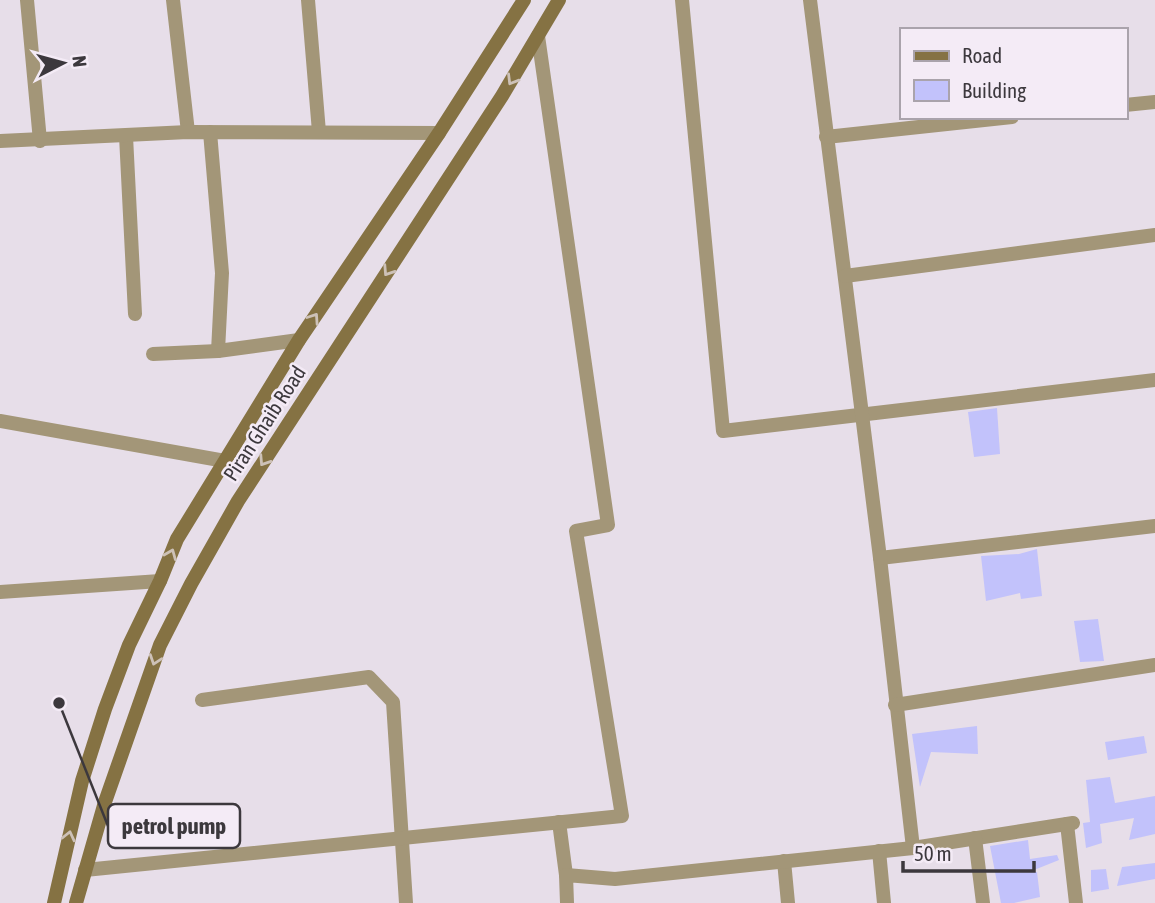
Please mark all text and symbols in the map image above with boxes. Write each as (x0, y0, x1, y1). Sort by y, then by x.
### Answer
north arrow (28, 28, 98, 98)
legend (900, 28, 1127, 119)
text: Road (962, 43, 1002, 67)
text: N (68, 54, 91, 68)
one-way arrow (507, 72, 520, 85)
text: Building (962, 78, 1026, 102)
one-way arrow (384, 263, 397, 276)
one-way arrow (306, 312, 319, 325)
street label: Piran Ghaib Road (218, 361, 310, 485)
one-way arrow (259, 454, 272, 467)
one-way arrow (162, 549, 176, 561)
one-way arrow (149, 654, 163, 666)
callout: petrol pump (108, 804, 240, 848)
text: petrol pump (122, 813, 226, 839)
one-way arrow (61, 830, 75, 842)
scale bar (903, 830, 1034, 874)
text: 50 m (914, 841, 952, 865)

